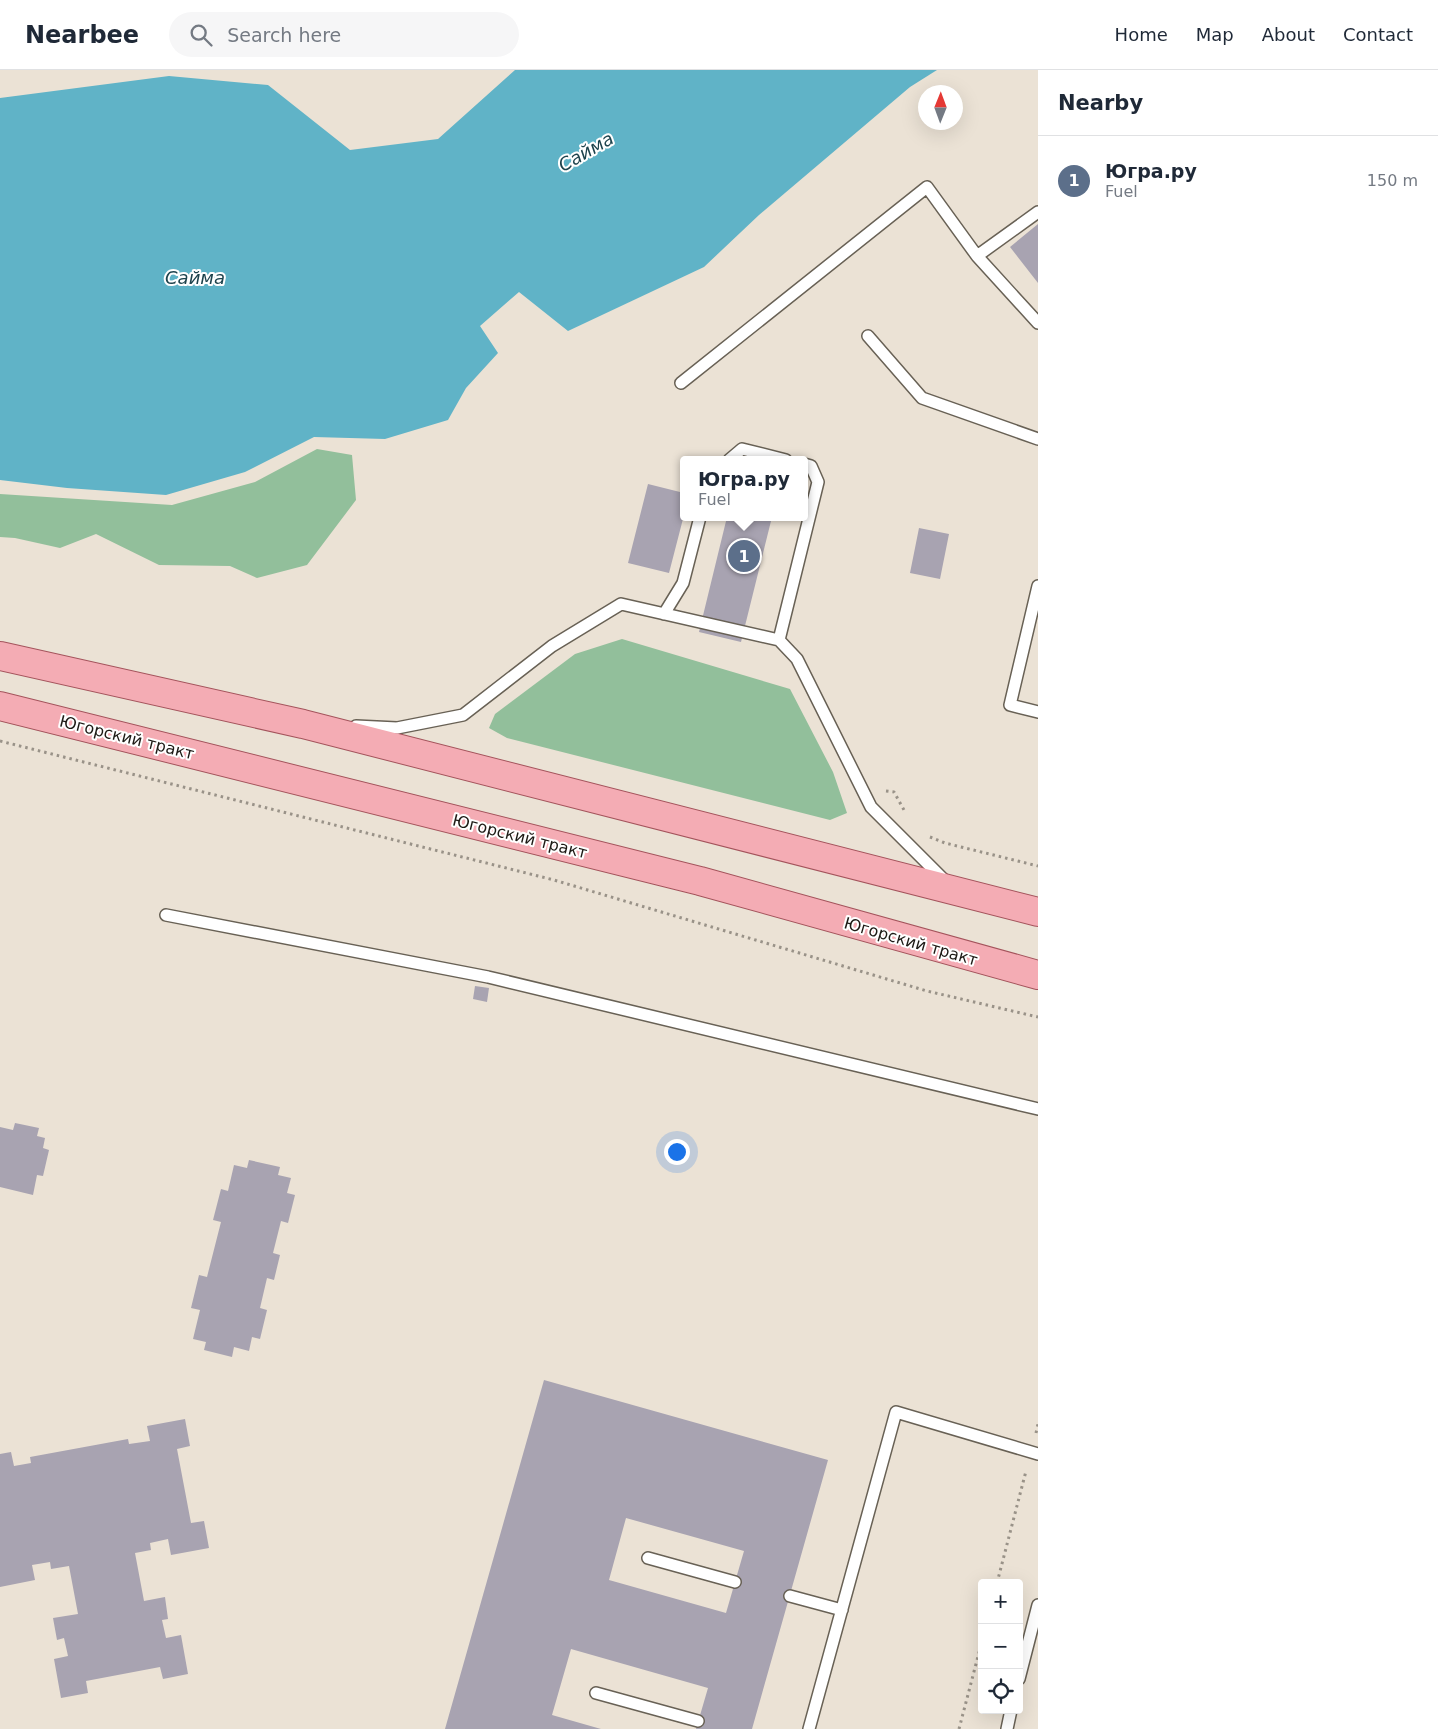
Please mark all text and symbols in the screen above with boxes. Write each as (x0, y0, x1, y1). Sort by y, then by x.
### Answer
search box (169, 12, 519, 57)
text: Nearbee (25, 21, 139, 49)
icon: search (187, 21, 215, 49)
text: Search here (227, 24, 341, 46)
text: Home (1115, 24, 1168, 45)
text: Map (1196, 24, 1234, 45)
text: About (1262, 24, 1315, 45)
text: Contact (1343, 24, 1413, 45)
north arrow (918, 85, 963, 130)
text: Nearby (1058, 91, 1143, 115)
water label: Сайма (555, 127, 617, 176)
text: Югра.ру (1105, 160, 1197, 182)
text: 1 (1068, 171, 1080, 190)
text: 150 m (1367, 171, 1418, 190)
text: Fuel (1105, 182, 1138, 201)
water label: Сайма (165, 267, 225, 288)
popup (680, 456, 808, 521)
text: Югра.ру (698, 468, 790, 490)
text: Fuel (698, 490, 731, 509)
pin: 1 (728, 537, 760, 575)
street label: Югорский тракт (58, 712, 196, 763)
street label: Югорский тракт (451, 811, 589, 862)
street label: Югорский тракт (842, 913, 980, 970)
your location (664, 1139, 690, 1165)
map controls (978, 1579, 1023, 1714)
button: + (978, 1579, 1023, 1624)
button: − (978, 1624, 1023, 1669)
button: locate (978, 1669, 1023, 1714)

